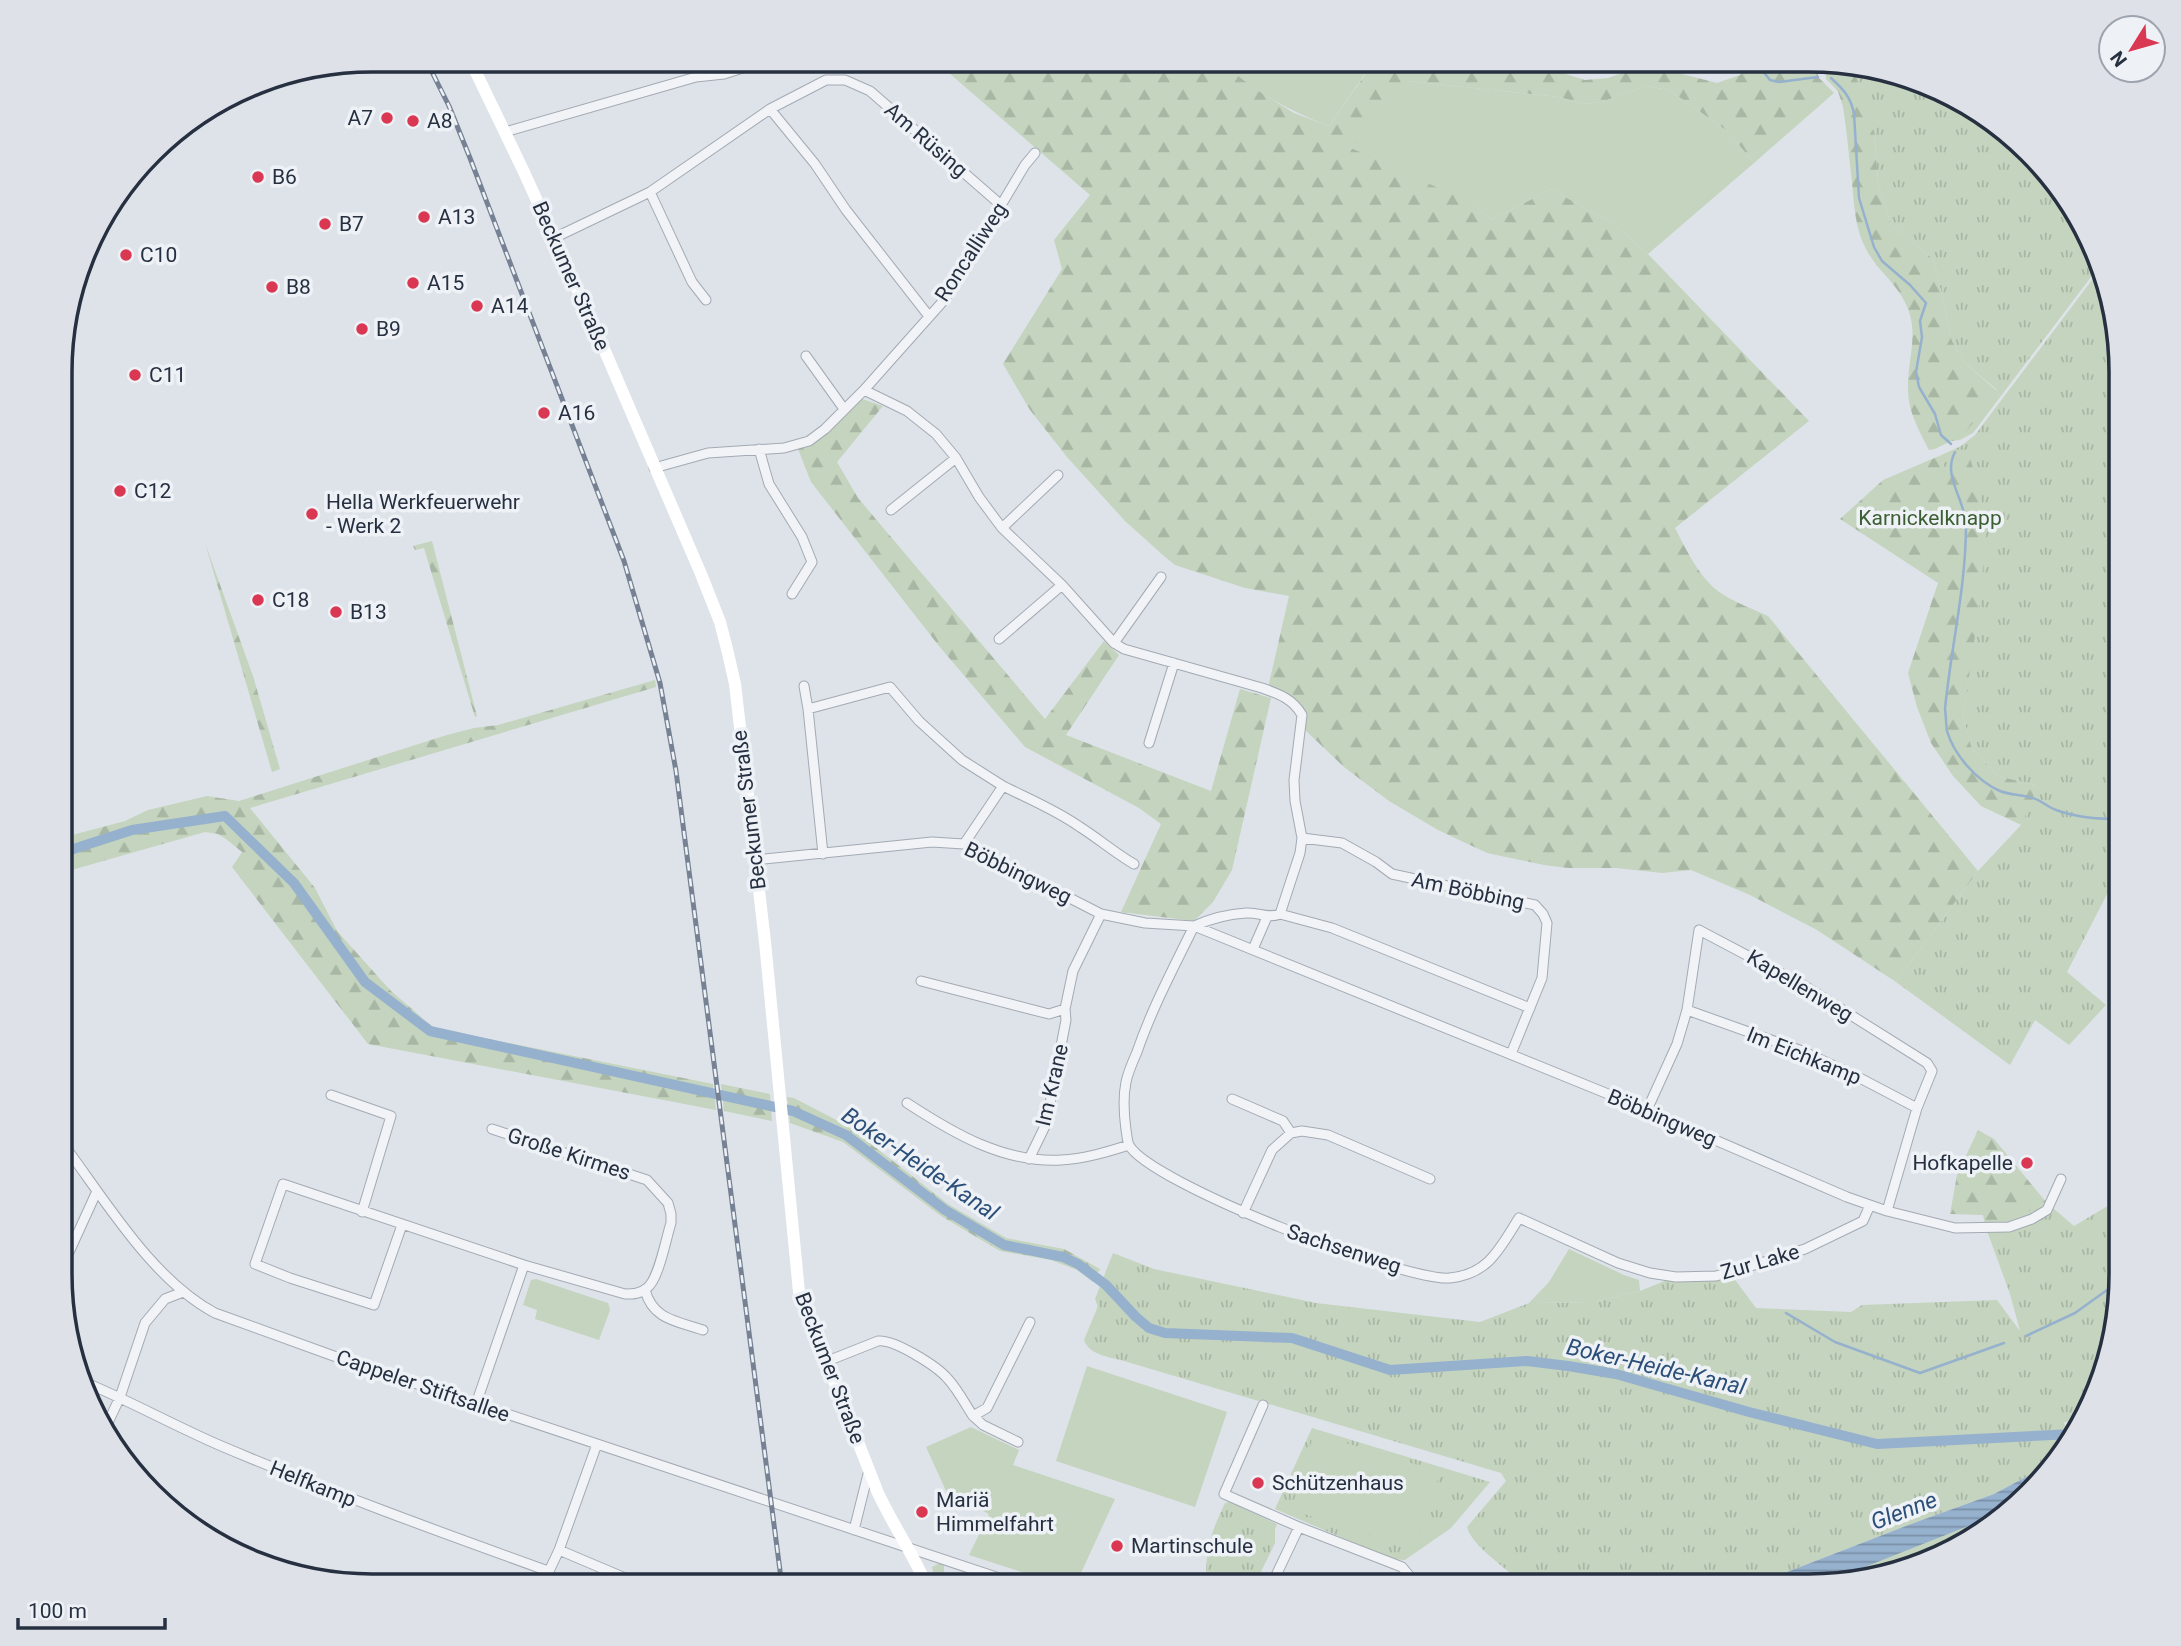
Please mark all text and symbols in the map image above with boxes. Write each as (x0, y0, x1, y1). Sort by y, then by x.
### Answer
north arrow (2097, 14, 2167, 84)
text: N (2106, 47, 2132, 71)
street label: Am Rüsing (880, 98, 972, 182)
place label: A7 (347, 106, 373, 130)
place label: A8 (427, 109, 453, 133)
marker: A7 (379, 110, 395, 126)
marker: A8 (405, 113, 421, 129)
place label: B6 (272, 165, 297, 189)
marker: B6 (250, 169, 266, 185)
street label: Beckumer Straße (527, 198, 615, 354)
street label: Roncalliweg (930, 198, 1012, 306)
place label: A13 (438, 205, 475, 229)
marker: A13 (416, 209, 432, 225)
place label: B7 (339, 212, 364, 236)
marker: B7 (317, 216, 333, 232)
place label: C10 (140, 243, 177, 267)
marker: C10 (118, 247, 134, 263)
place label: A15 (427, 271, 464, 295)
place label: B8 (286, 275, 311, 299)
marker: A15 (405, 275, 421, 291)
marker: B8 (264, 279, 280, 295)
place label: A14 (491, 294, 529, 318)
marker: A14 (469, 298, 485, 314)
place label: B9 (376, 317, 401, 341)
marker: B9 (354, 321, 370, 337)
place label: C11 (149, 363, 186, 387)
marker: C11 (127, 367, 143, 383)
place label: A16 (558, 401, 595, 425)
marker: A16 (536, 405, 552, 421)
place label: C12 (134, 479, 171, 503)
marker: C12 (112, 483, 128, 499)
place label: Hella Werkfeuerwehr - Werk 2 (326, 490, 520, 538)
marker: Hella Werkfeuerwehr - Werk 2 (304, 506, 320, 522)
park label: Karnickelknapp (1858, 506, 2002, 530)
place label: C18 (272, 588, 309, 612)
marker: C18 (250, 592, 266, 608)
place label: B13 (350, 600, 387, 624)
marker: B13 (328, 604, 344, 620)
street label: Beckumer Straße (727, 729, 771, 891)
street label: Böbbingweg (961, 837, 1075, 909)
street label: Am Böbbing (1410, 867, 1526, 915)
street label: Kapellenweg (1743, 945, 1857, 1027)
street label: Im Eichkamp (1743, 1022, 1865, 1090)
street label: Im Krane (1031, 1042, 1073, 1128)
street label: Böbbingweg (1604, 1084, 1720, 1152)
water label: Boker-Heide-Kanal (837, 1102, 1004, 1227)
street label: Große Kirmes (505, 1123, 633, 1185)
place label: Hofkapelle (1912, 1151, 2013, 1175)
marker: Hofkapelle (2019, 1155, 2035, 1171)
street label: Sachsenweg (1284, 1219, 1404, 1279)
street label: Zur Lake (1718, 1239, 1802, 1285)
street label: Beckumer Straße (790, 1289, 870, 1447)
water label: Boker-Heide-Kanal (1564, 1333, 1749, 1401)
street label: Cappeler Stiftsallee (333, 1345, 513, 1427)
street label: Helfkamp (266, 1456, 360, 1512)
place label: Schützenhaus (1272, 1471, 1404, 1495)
marker: Schützenhaus (1250, 1475, 1266, 1491)
water label: Glenne (1867, 1486, 1941, 1536)
place label: Mariä Himmelfahrt (936, 1488, 1054, 1536)
marker: Mariä Himmelfahrt (914, 1504, 930, 1520)
place label: Martinschule (1131, 1534, 1253, 1558)
marker: Martinschule (1109, 1538, 1125, 1554)
scale bar (18, 1586, 164, 1630)
text: 100 m (28, 1599, 87, 1623)

